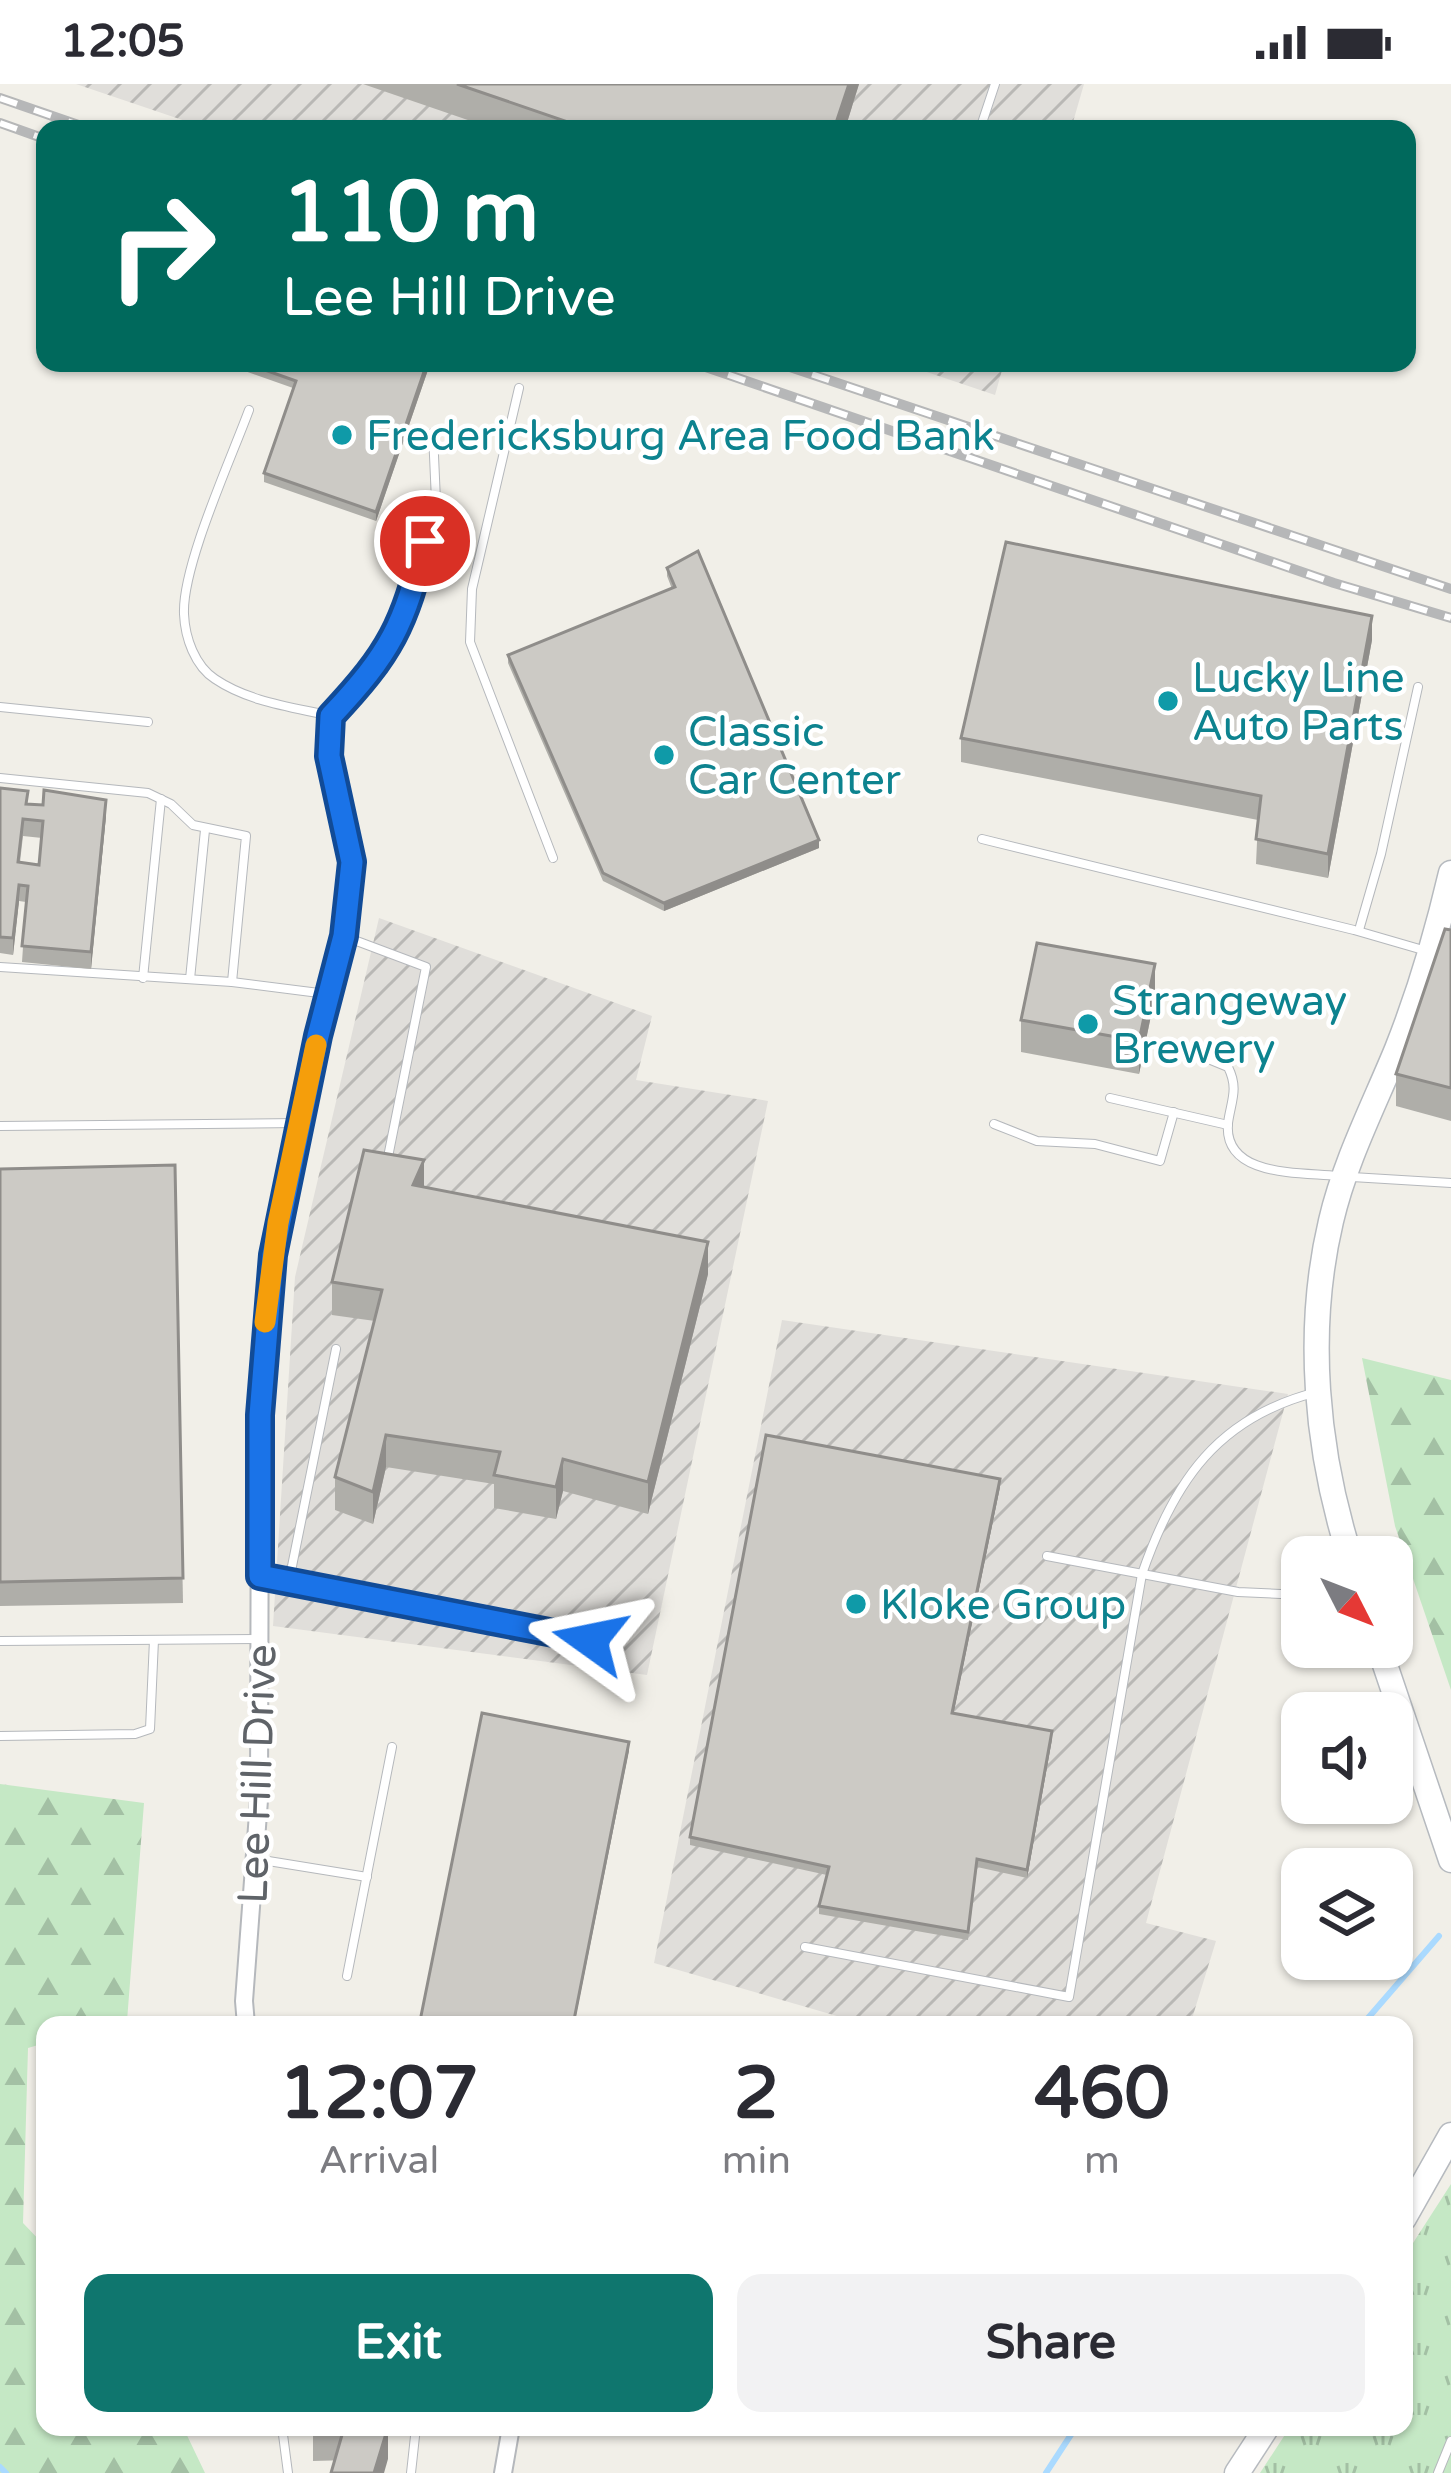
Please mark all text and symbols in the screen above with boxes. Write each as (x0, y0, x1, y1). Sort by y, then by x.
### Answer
text: 12:05 (60, 15, 185, 69)
text: 110 m (282, 163, 539, 264)
icon: right (84, 168, 240, 324)
text: Lee Hill Drive (282, 265, 616, 330)
place label: Fredericksburg Area Food Bank (366, 411, 995, 462)
marker: Fredericksburg Area Food Bank (329, 422, 355, 448)
pin (374, 490, 476, 592)
icon: arrive (392, 508, 458, 574)
place label: Lucky Line Auto Parts (1192, 653, 1405, 752)
marker: Lucky Line Auto Parts (1155, 688, 1181, 714)
place label: Classic Car Center (688, 707, 901, 806)
marker: Classic Car Center (651, 742, 677, 768)
place label: Strangeway Brewery (1112, 976, 1347, 1075)
marker: Strangeway Brewery (1075, 1011, 1101, 1037)
north arrow (1281, 1536, 1413, 1668)
map controls (1281, 1536, 1413, 1980)
position arrow (527, 1577, 653, 1703)
place label: Kloke Group (880, 1580, 1126, 1631)
marker: Kloke Group (843, 1591, 869, 1617)
street label: Lee Hill Drive (227, 1643, 288, 1905)
button: sound (1281, 1692, 1413, 1824)
button: layers (1281, 1848, 1413, 1980)
text: 12:07 (279, 2051, 479, 2138)
text: 2 (734, 2051, 779, 2138)
text: 460 (1034, 2051, 1170, 2138)
text: Arrival (319, 2137, 439, 2184)
text: min (722, 2137, 791, 2184)
text: m (1084, 2137, 1120, 2184)
button: Exit (84, 2274, 713, 2412)
button: Share (737, 2274, 1365, 2412)

